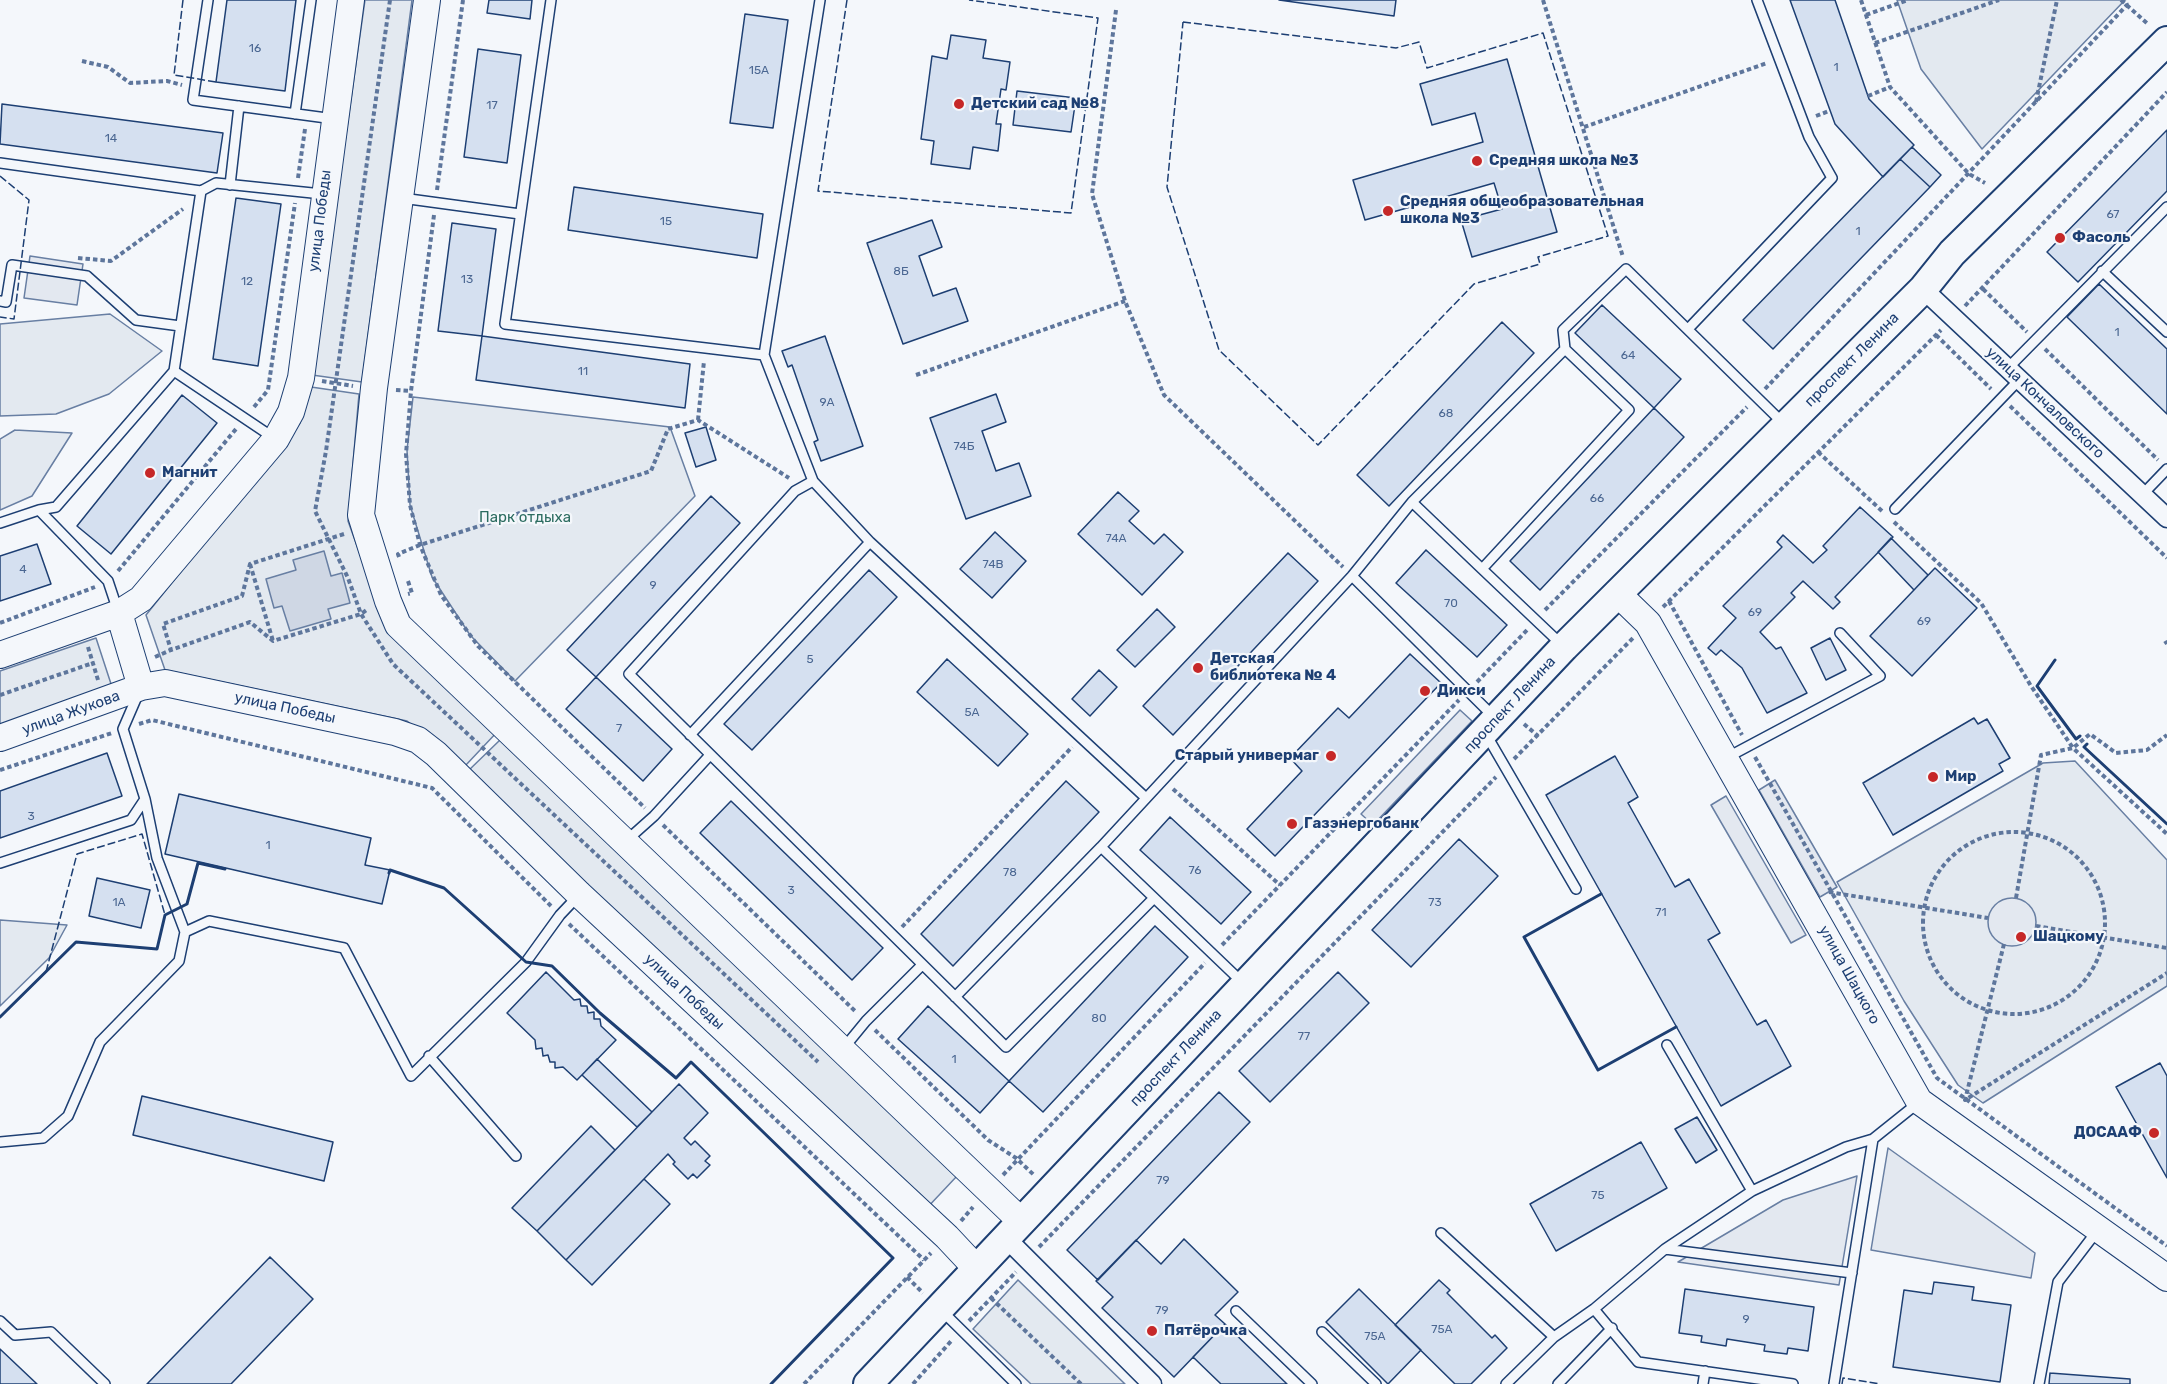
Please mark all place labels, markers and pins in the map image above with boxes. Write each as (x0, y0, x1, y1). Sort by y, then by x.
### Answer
place label: Детский сад №8 (971, 95, 1099, 113)
marker: Детский сад №8 (952, 97, 966, 111)
place label: Средняя школа №3 (1489, 152, 1639, 170)
marker: Средняя школа №3 (1470, 154, 1484, 168)
place label: Средняя общеобразовательная школа №3 (1400, 193, 1644, 228)
marker: Средняя общеобразовательная школа №3 (1381, 204, 1395, 218)
place label: Фасоль (2072, 229, 2130, 247)
marker: Фасоль (2053, 231, 2067, 245)
place label: Магнит (162, 464, 218, 482)
marker: Магнит (143, 466, 157, 480)
place label: Детская библиотека № 4 (1210, 650, 1336, 685)
marker: Детская библиотека № 4 (1191, 661, 1205, 675)
place label: Дикси (1437, 682, 1485, 700)
marker: Дикси (1418, 684, 1432, 698)
place label: Старый универмаг (1175, 747, 1319, 765)
marker: Старый универмаг (1324, 749, 1338, 763)
place label: Мир (1945, 768, 1976, 786)
marker: Мир (1926, 770, 1940, 784)
place label: Газэнергобанк (1304, 815, 1419, 833)
marker: Газэнергобанк (1285, 817, 1299, 831)
place label: Шацкому (2033, 928, 2104, 946)
marker: Шацкому (2014, 930, 2028, 944)
place label: ДОСААФ (2074, 1124, 2142, 1142)
marker: ДОСААФ (2147, 1126, 2161, 1140)
place label: Пятёрочка (1164, 1322, 1247, 1340)
marker: Пятёрочка (1145, 1324, 1159, 1338)

